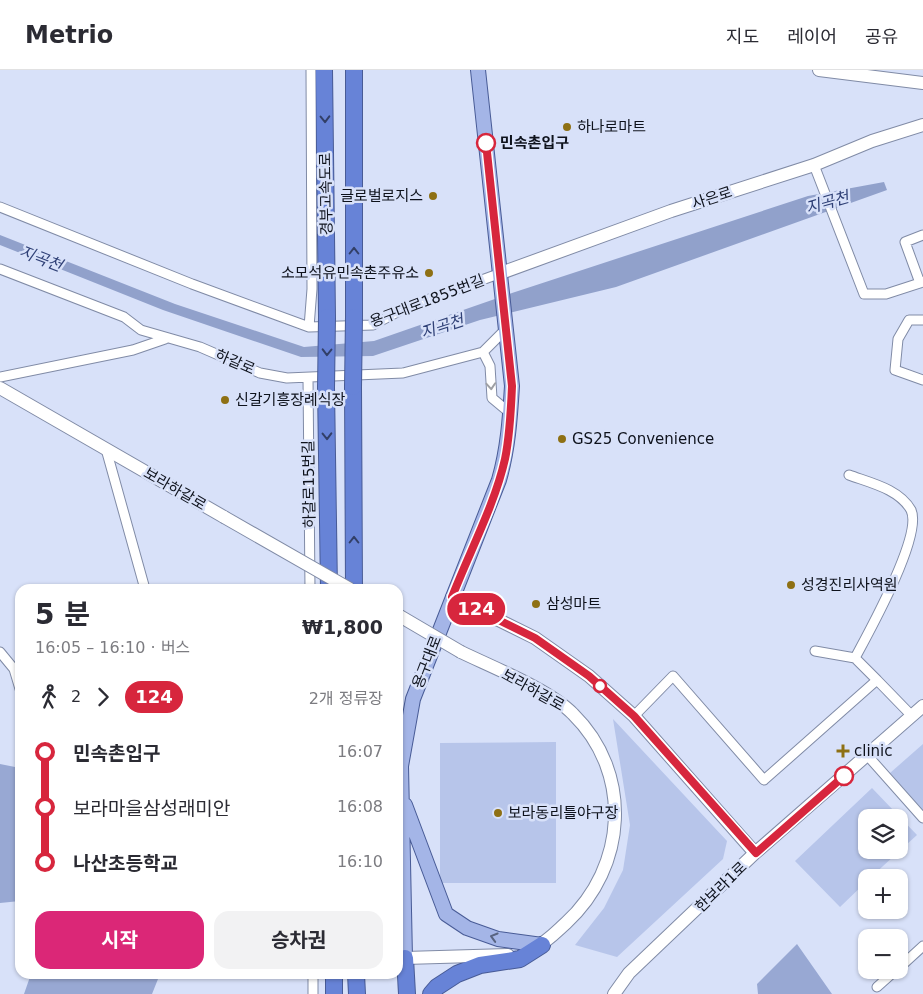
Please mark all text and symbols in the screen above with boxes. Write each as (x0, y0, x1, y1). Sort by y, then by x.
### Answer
text: Metrio (25, 21, 113, 49)
text: 지도 (726, 26, 759, 47)
text: 레이어 (787, 26, 837, 47)
text: 공유 (865, 26, 898, 47)
one-way arrow (320, 115, 330, 123)
place label: 하나로마트 (577, 118, 646, 136)
marker: 하나로마트 (561, 121, 573, 133)
marker: 민속촌입구 (476, 133, 496, 153)
place label: 민속촌입구 (500, 134, 569, 152)
street label: 경부고속도로 (316, 152, 336, 236)
street label: 사은로 (690, 183, 734, 213)
place label: 글로벌로지스 (340, 187, 423, 205)
water label: 지곡천 (803, 187, 853, 218)
marker: 글로벌로지스 (427, 190, 439, 202)
water label: 지곡천 (17, 242, 67, 276)
one-way arrow (349, 247, 359, 254)
place label: 소모석유민속촌주유소 (281, 264, 419, 282)
marker: 소모석유민속촌주유소 (423, 267, 435, 279)
street label: 용구대로1855번길 (367, 271, 487, 331)
water label: 지곡천 (418, 310, 468, 342)
street label: 하갈로 (212, 346, 258, 378)
one-way arrow (322, 349, 332, 357)
one-way arrow (486, 382, 497, 390)
place label: 신갈기흥장례식장 (235, 391, 346, 409)
marker: 신갈기흥장례식장 (219, 394, 231, 406)
place label: GS25 Convenience (572, 430, 714, 448)
one-way arrow (322, 433, 332, 441)
marker: GS25 Convenience (556, 433, 568, 445)
street label: 하갈로15번길 (299, 440, 319, 528)
street label: 보라하갈로 (141, 464, 209, 514)
one-way arrow (349, 536, 359, 544)
place label: 성경진리사역원 (801, 576, 898, 594)
marker: 성경진리사역원 (785, 579, 797, 591)
line badge: 124 (447, 593, 505, 625)
place label: 삼성마트 (546, 595, 601, 613)
text: 5 분 (35, 598, 90, 631)
text: 124 (457, 598, 495, 619)
marker: 삼성마트 (530, 598, 542, 610)
text: ₩1,800 (302, 616, 383, 638)
street label: 용구대로 (409, 633, 445, 691)
text: 16:05 – 16:10 · 버스 (35, 638, 190, 657)
street label: 보라하갈로 (498, 665, 568, 715)
unlabelled marker (593, 679, 607, 693)
icon: walk (35, 683, 63, 711)
icon: forward (89, 683, 117, 711)
text: 124 (135, 686, 173, 707)
text: 2 (71, 687, 81, 706)
text: 2개 정류장 (309, 689, 383, 708)
text: 민속촌입구 (73, 742, 160, 764)
text: 16:07 (337, 742, 383, 761)
place label: clinic (854, 742, 893, 760)
marker: clinic (836, 744, 850, 758)
unlabelled marker (834, 766, 854, 786)
text: 보라마을삼성래미안 (73, 797, 230, 819)
text: 16:08 (337, 797, 383, 816)
place label: 보라동리틀야구장 (508, 804, 619, 822)
marker: 보라동리틀야구장 (492, 807, 504, 819)
map controls (858, 809, 908, 979)
button: layers (858, 809, 908, 859)
text: 나산초등학교 (73, 852, 178, 874)
text: 16:10 (337, 852, 383, 871)
street label: 한보라1로 (691, 858, 751, 916)
button: + (858, 869, 908, 919)
button: 시작 (35, 911, 204, 969)
button: 승차권 (214, 911, 383, 969)
button: − (858, 929, 908, 979)
one-way arrow (491, 933, 499, 943)

